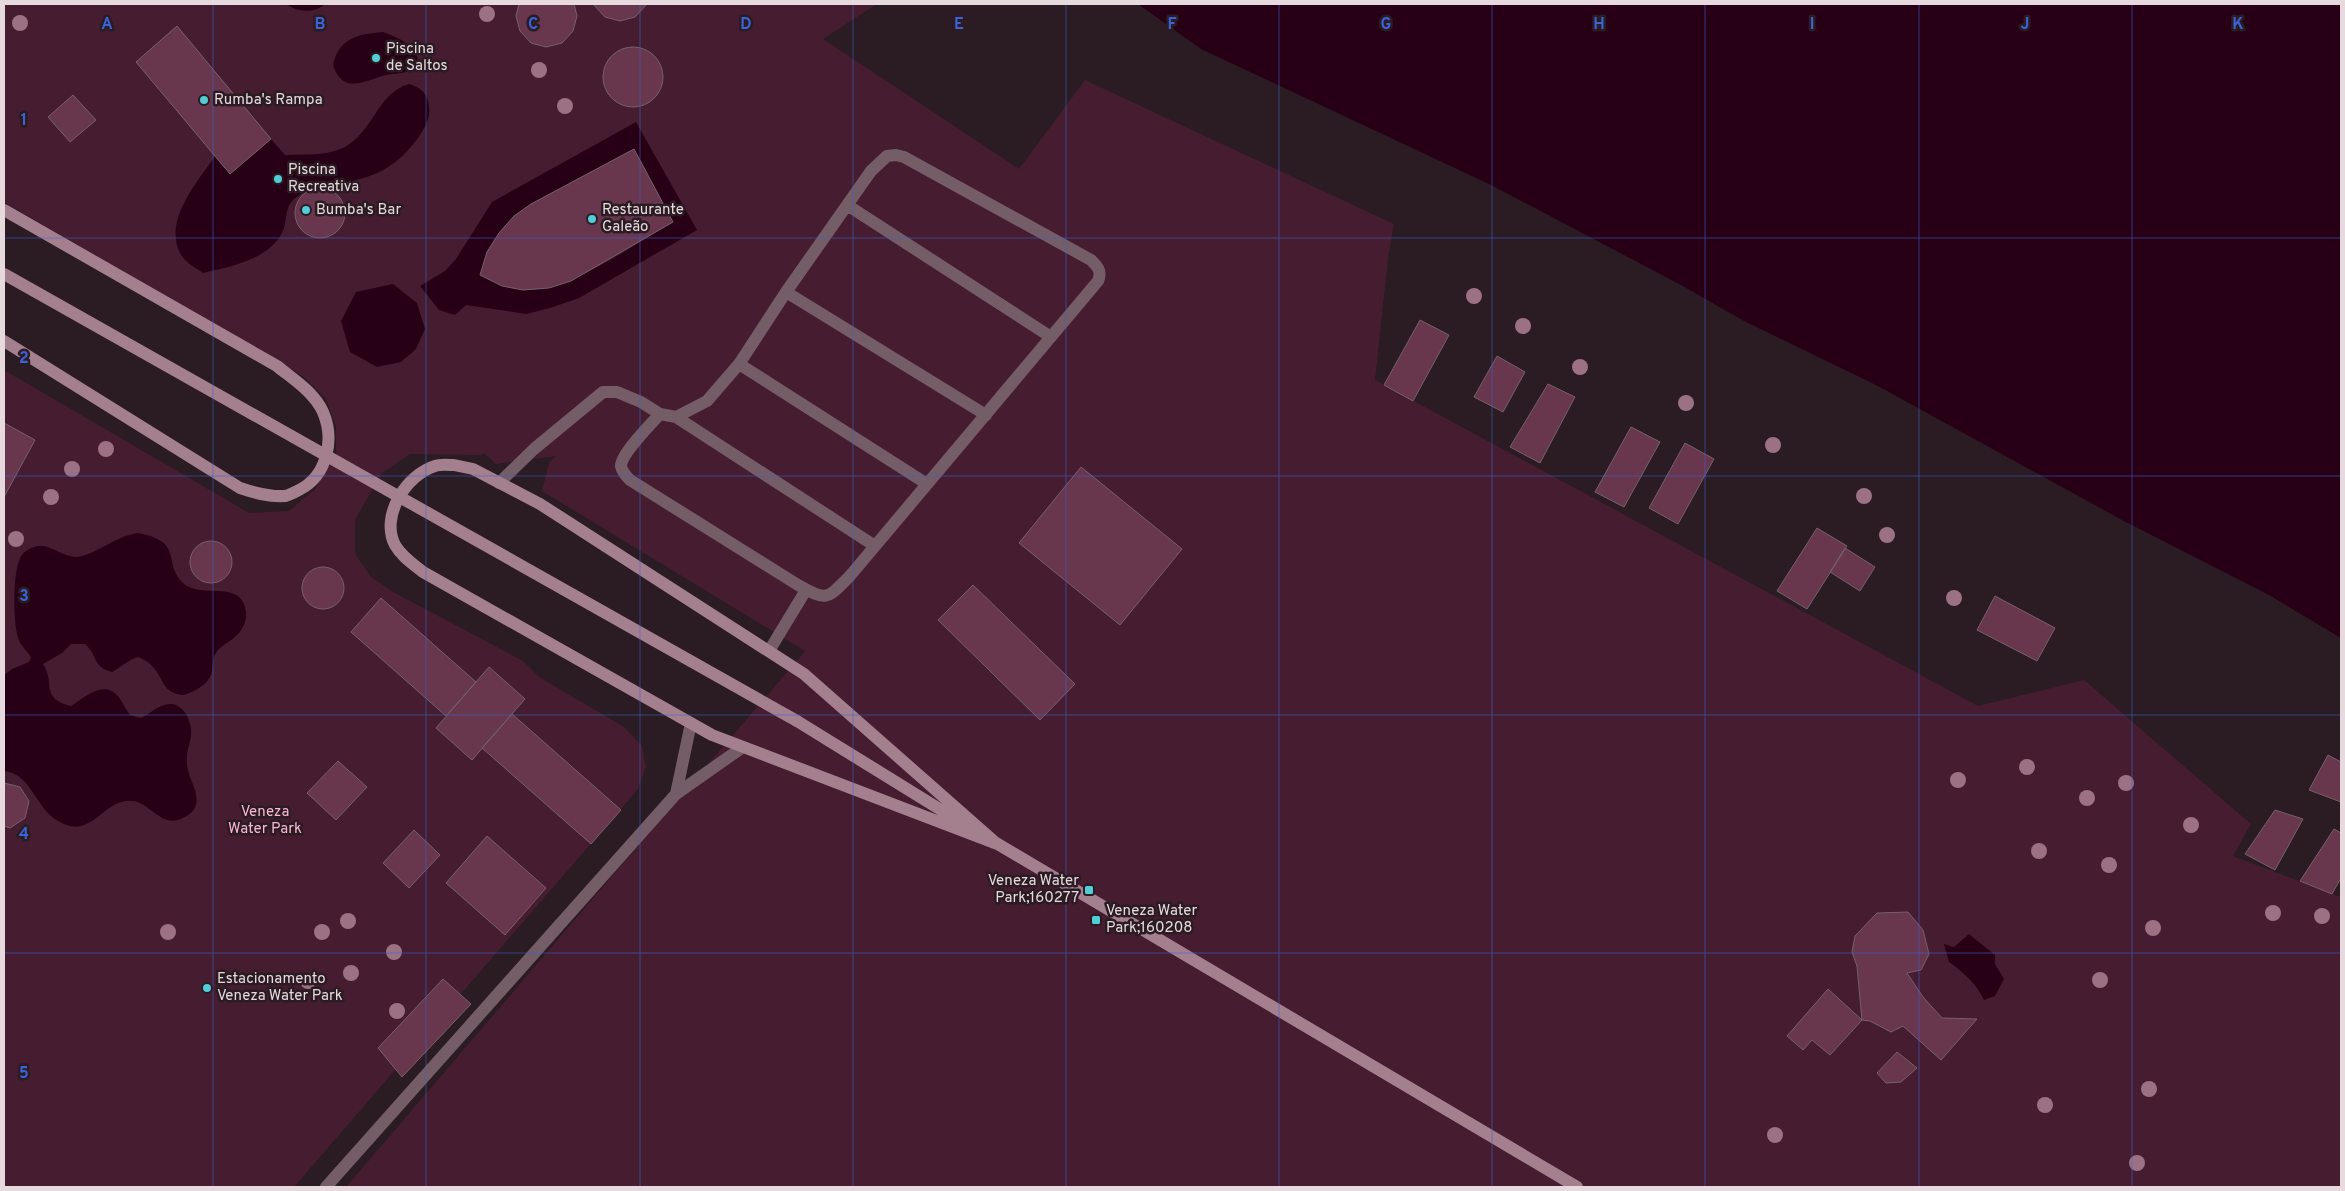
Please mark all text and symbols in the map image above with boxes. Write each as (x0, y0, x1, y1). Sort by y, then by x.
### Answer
text: A (101, 15, 113, 35)
text: B (314, 15, 326, 35)
text: C (528, 15, 538, 35)
text: D (740, 15, 752, 35)
text: E (954, 15, 964, 35)
text: F (1167, 15, 1177, 35)
text: G (1381, 15, 1391, 35)
text: H (1593, 15, 1605, 35)
text: I (1810, 15, 1814, 35)
text: J (2021, 15, 2029, 35)
text: K (2232, 15, 2244, 35)
place label: Piscina de Saltos (386, 40, 448, 76)
marker: Piscina de Saltos (370, 52, 382, 64)
place label: Rumba's Rampa (214, 91, 323, 110)
marker: Rumba's Rampa (198, 94, 210, 106)
text: 1 (21, 111, 27, 131)
place label: Piscina Recreativa (288, 161, 359, 197)
marker: Piscina Recreativa (272, 173, 284, 185)
place label: Bumba's Bar (316, 201, 401, 220)
place label: Restaurante Galeão (602, 201, 684, 237)
marker: Bumba's Bar (300, 204, 312, 216)
marker: Restaurante Galeão (586, 213, 598, 225)
text: 2 (19, 349, 29, 369)
text: 3 (19, 587, 29, 607)
park label: Veneza Water Park (228, 803, 302, 839)
text: 4 (19, 825, 29, 845)
place label: Veneza Water Park;160277 (988, 872, 1079, 908)
marker: Veneza Water Park;160277 (1083, 884, 1095, 896)
place label: Veneza Water Park;160208 (1106, 902, 1197, 938)
marker: Veneza Water Park;160208 (1090, 914, 1102, 926)
place label: Estacionamento Veneza Water Park (217, 970, 343, 1006)
marker: Estacionamento Veneza Water Park (201, 982, 213, 994)
text: 5 (19, 1064, 29, 1084)

